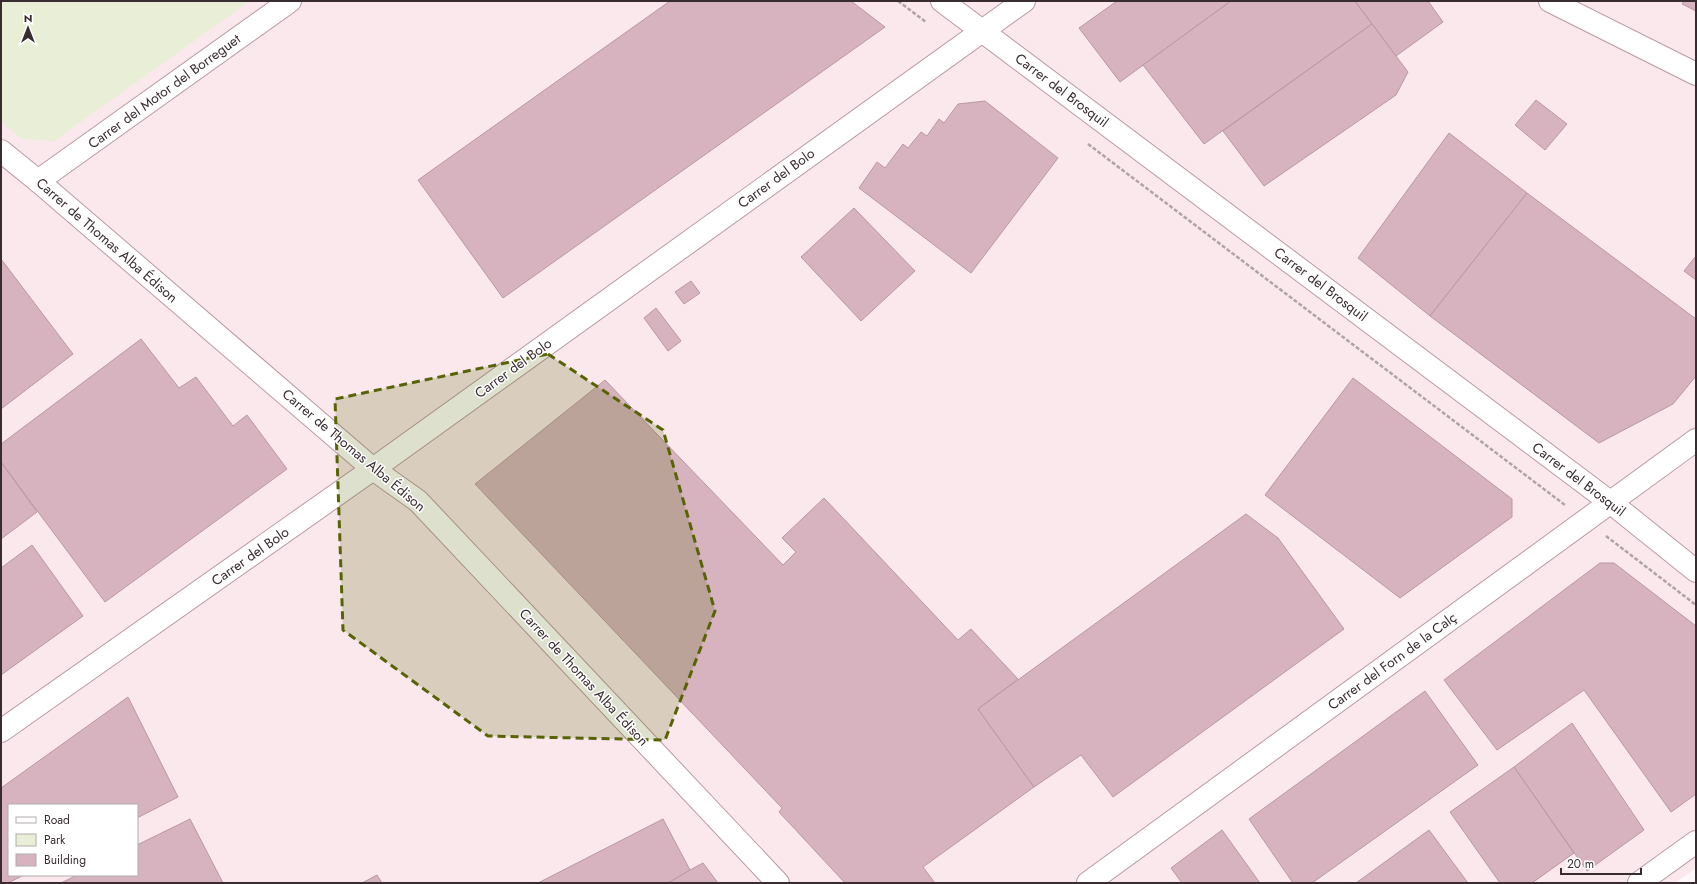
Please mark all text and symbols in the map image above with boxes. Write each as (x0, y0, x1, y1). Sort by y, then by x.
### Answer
north arrow (8, 8, 48, 48)
text: N (24, 10, 32, 26)
street label: Carrer del Motor del Borreguet (84, 28, 245, 153)
street label: Carrer del Brosquil (1011, 48, 1113, 132)
street label: Carrer del Bolo (733, 143, 819, 213)
street label: Carrer de Thomas Alba Édison (32, 173, 182, 307)
street label: Carrer del Brosquil (1270, 242, 1372, 326)
street label: Carrer del Bolo (470, 333, 556, 403)
street label: Carrer de Thomas Alba Édison (278, 384, 430, 516)
street label: Carrer del Brosquil (1528, 437, 1630, 521)
street label: Carrer del Bolo (207, 522, 293, 590)
street label: Carrer de Thomas Alba Édison (515, 604, 653, 750)
street label: Carrer del Forn de la Calç (1323, 607, 1461, 715)
legend (8, 804, 138, 876)
text: Road (44, 811, 70, 829)
text: Park (44, 831, 66, 849)
scale bar (1561, 850, 1641, 876)
text: Building (44, 851, 86, 869)
text: 20 m (1567, 855, 1594, 873)

